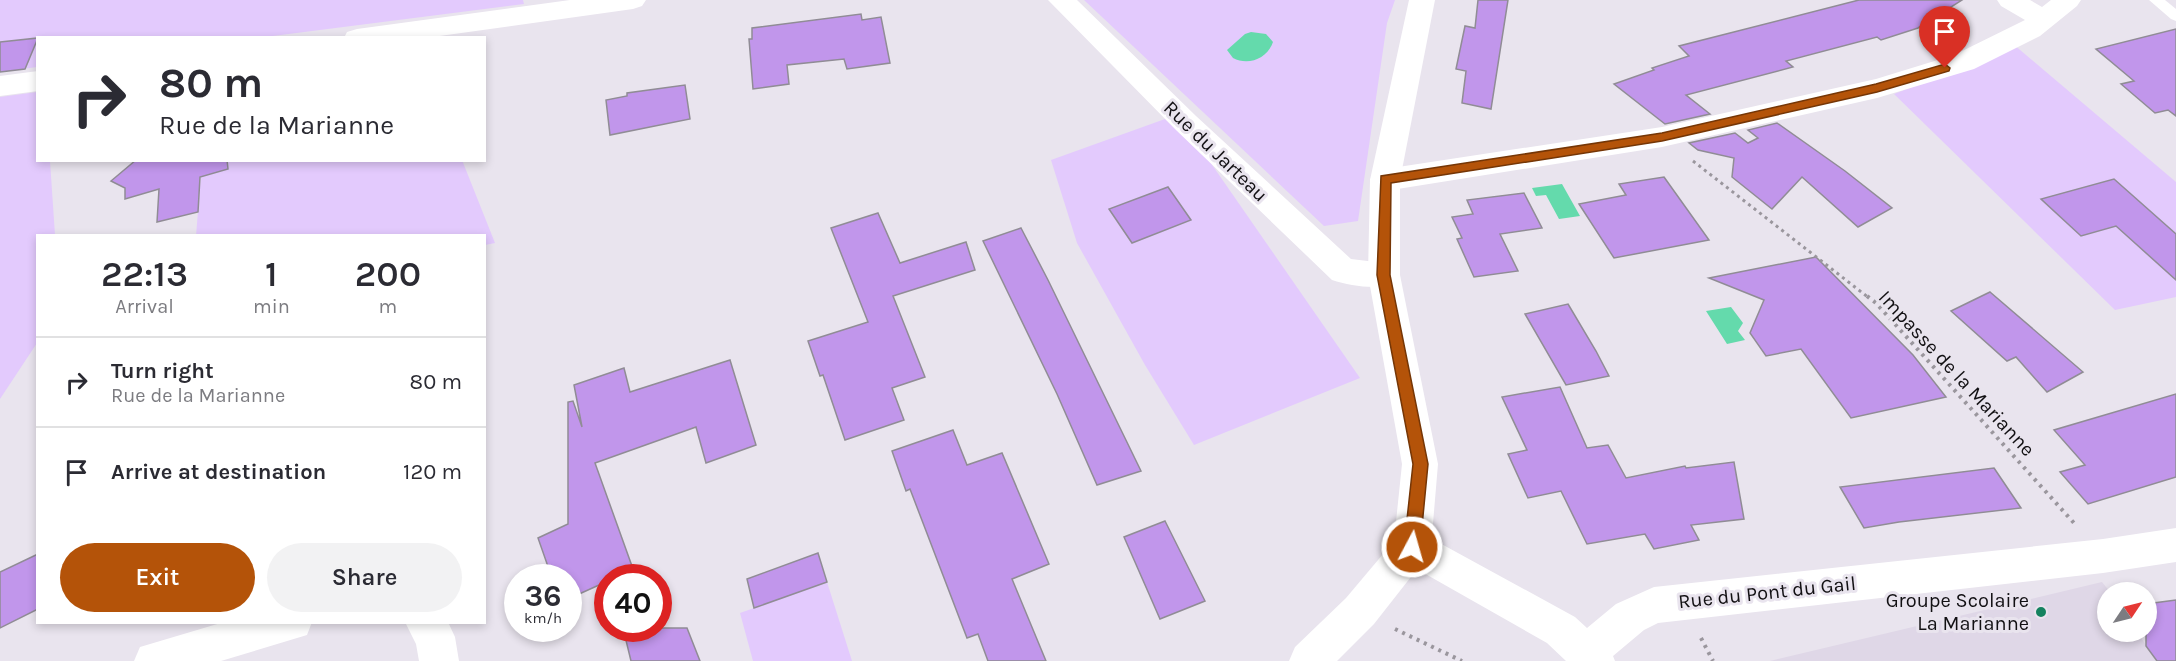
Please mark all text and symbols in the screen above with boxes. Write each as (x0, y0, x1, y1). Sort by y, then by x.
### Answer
pin (1919, 6, 1970, 68)
icon: arrive (1928, 15, 1961, 48)
text: 80 m (159, 58, 263, 108)
icon: right (60, 60, 138, 138)
street label: Rue du Jarteau (1159, 96, 1272, 207)
text: Rue de la Marianne (159, 109, 394, 141)
text: 22:13 (101, 253, 188, 295)
text: 1 (265, 253, 278, 295)
text: 200 (355, 253, 421, 295)
street label: Impasse de la Marianne (1874, 286, 2039, 461)
text: Arrival (115, 295, 174, 318)
text: min (253, 295, 290, 318)
text: m (379, 295, 397, 318)
text: Turn right (111, 358, 214, 384)
icon: right (60, 366, 93, 399)
text: 80 m (410, 369, 462, 395)
text: Rue de la Marianne (111, 384, 285, 407)
icon: arrive (60, 456, 93, 489)
text: Arrive at destination (111, 459, 326, 485)
text: 120 m (403, 459, 462, 485)
position arrow (1380, 515, 1444, 579)
button: Exit (60, 543, 255, 612)
button: Share (267, 543, 462, 612)
speed limit sign: 40 (594, 564, 672, 642)
street label: Rue du Pont du Gail (1677, 572, 1857, 613)
text: 36 (525, 578, 561, 614)
north arrow (2097, 582, 2157, 642)
map controls (2097, 582, 2157, 642)
place label: Groupe Scolaire La Marianne (1886, 589, 2029, 635)
marker: Groupe Scolaire La Marianne (2034, 605, 2048, 619)
text: km/h (524, 609, 562, 627)

